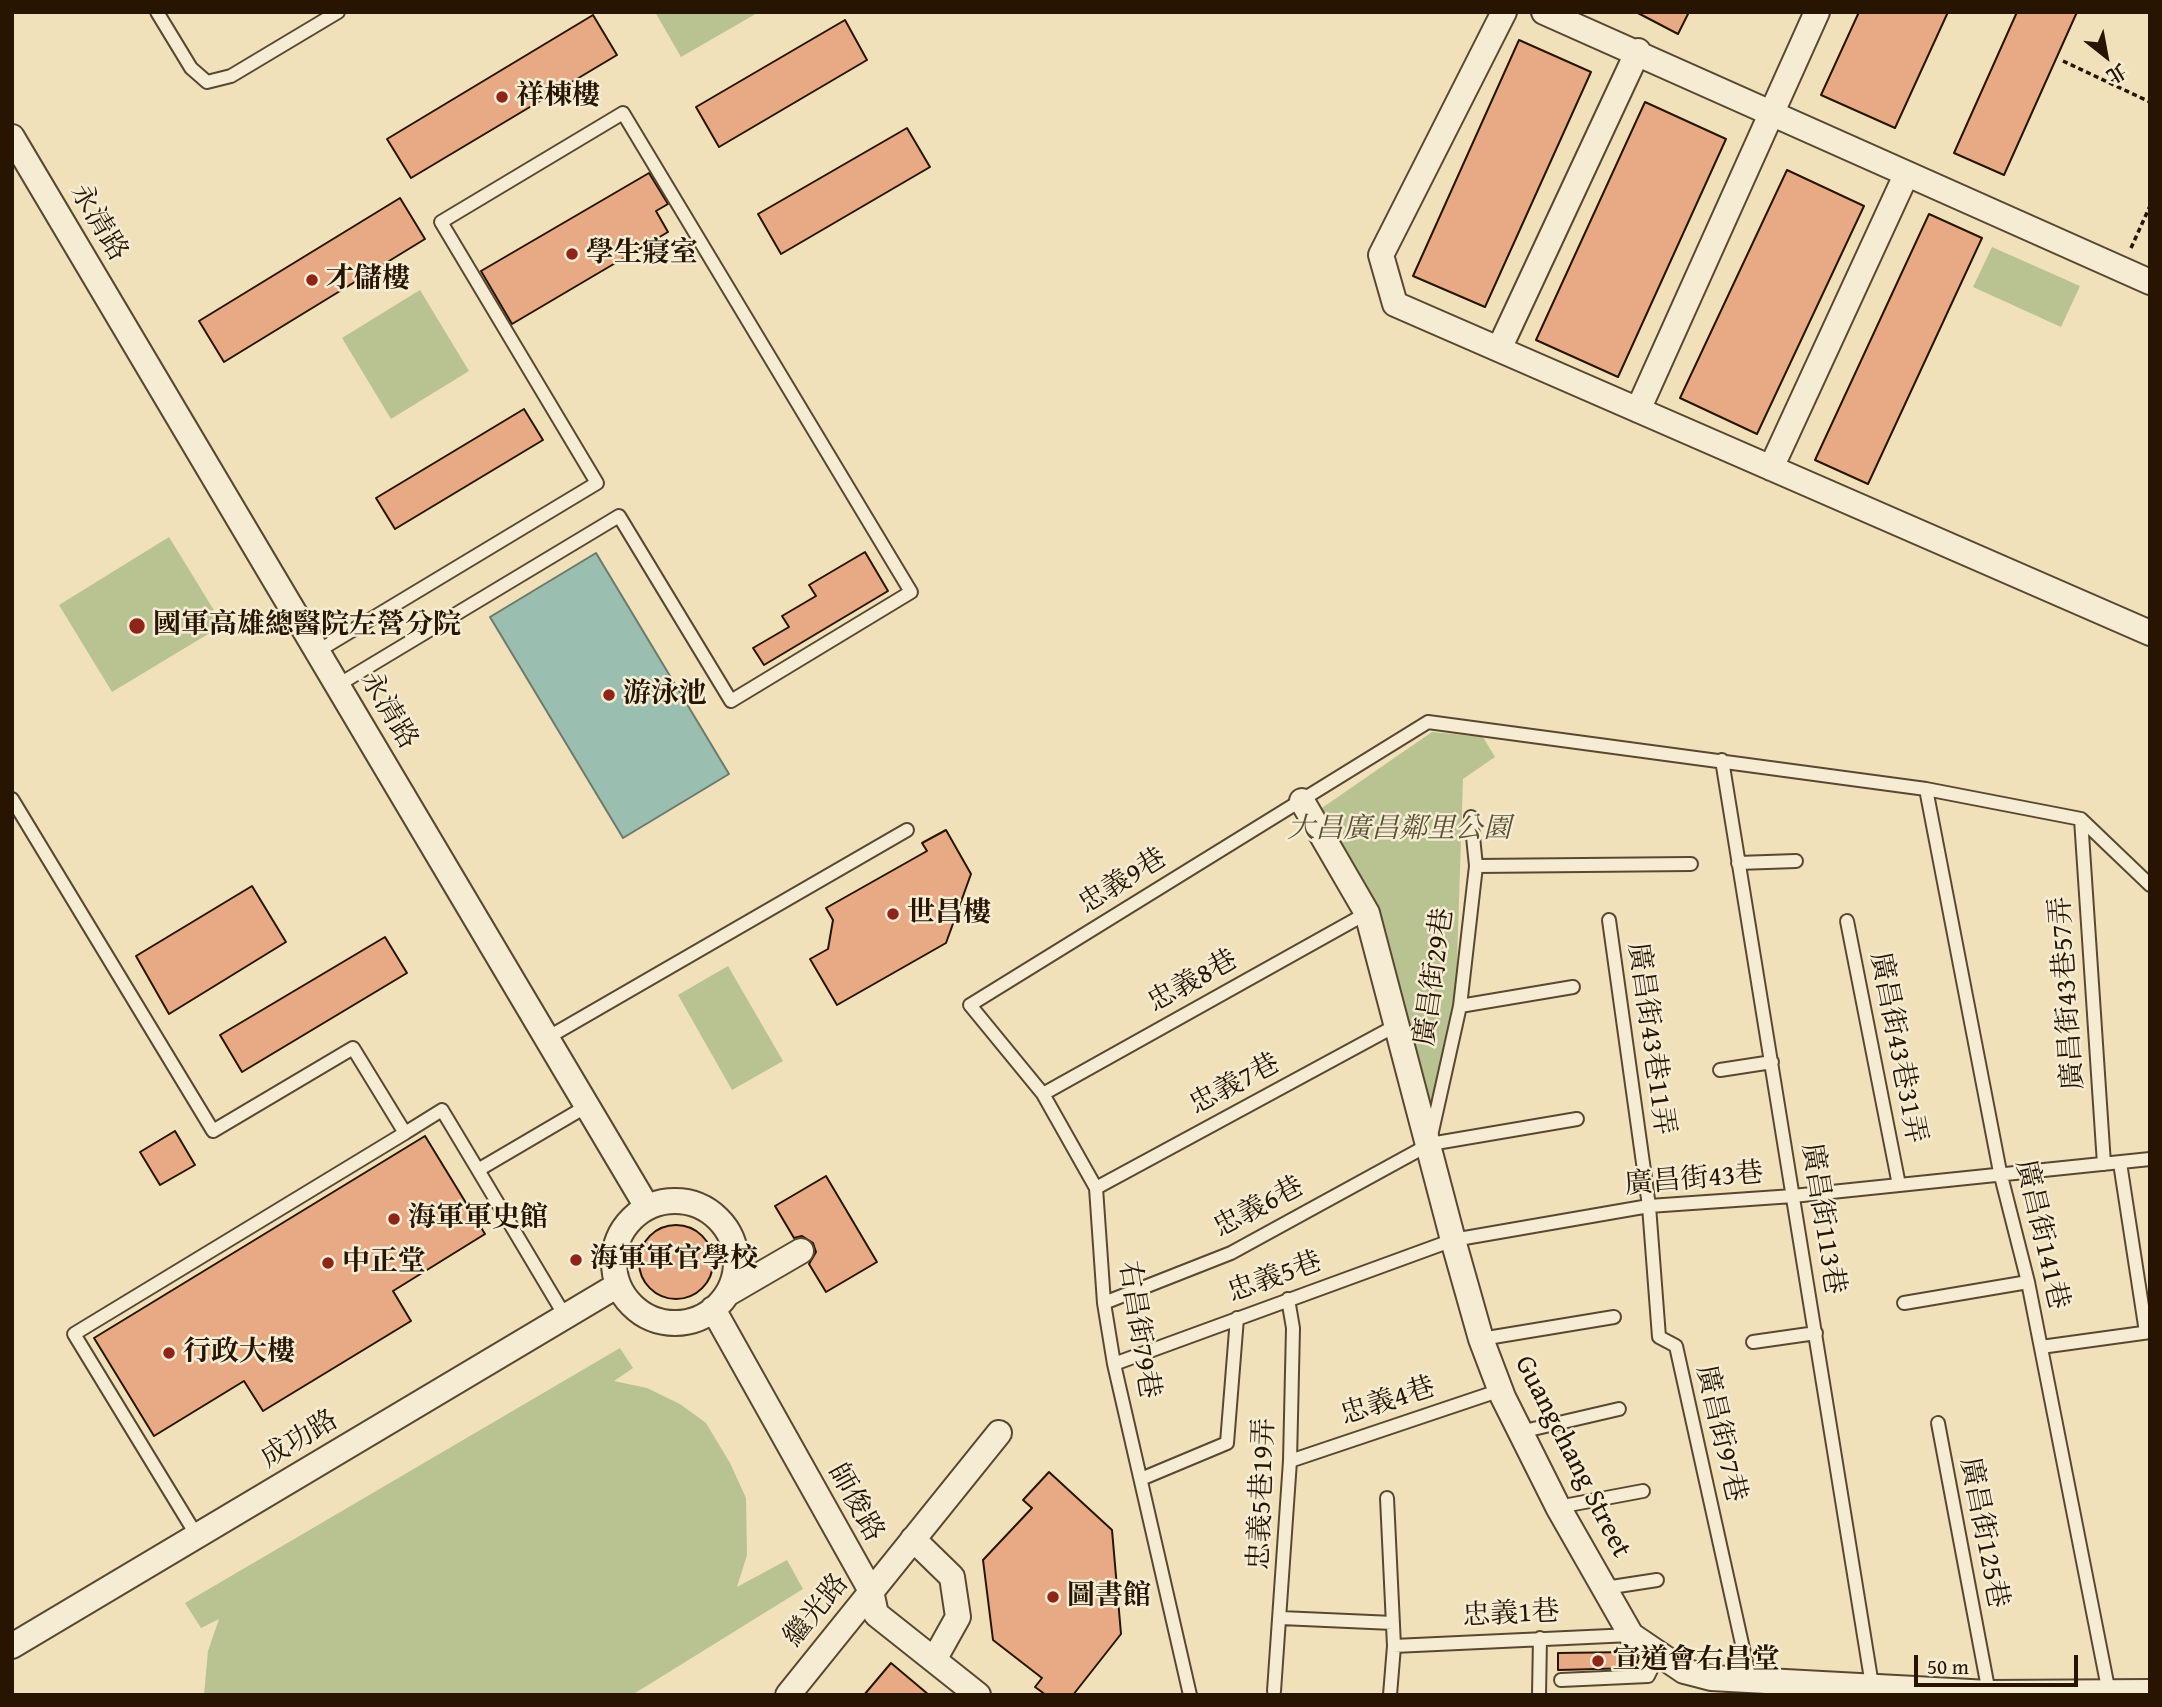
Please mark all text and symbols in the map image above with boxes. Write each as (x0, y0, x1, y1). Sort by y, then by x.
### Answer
north arrow (2071, 21, 2141, 91)
text: 北 (2101, 57, 2132, 91)
place label: 祥棟樓 (516, 80, 600, 114)
marker: 祥棟樓 (494, 89, 510, 105)
street label: 永清路 (62, 178, 134, 268)
place label: 學生寢室 (586, 237, 698, 271)
marker: 學生寢室 (564, 246, 580, 262)
place label: 才儲樓 (326, 263, 410, 297)
marker: 才儲樓 (304, 272, 320, 288)
place label: 國軍高雄總醫院左營分院 (153, 609, 461, 643)
marker: 國軍高雄總醫院左營分院 (127, 616, 147, 636)
street label: 永清路 (352, 666, 424, 756)
place label: 游泳池 (623, 678, 707, 712)
marker: 游泳池 (601, 687, 617, 703)
park label: 大昌廣昌鄰里公園 (1287, 813, 1511, 847)
street label: 忠義9巷 (1073, 842, 1173, 922)
street label: 廣昌街43巷57弄 (2044, 895, 2092, 1091)
place label: 世昌樓 (907, 897, 991, 931)
marker: 世昌樓 (885, 906, 901, 922)
street label: 廣昌街29巷 (1409, 906, 1461, 1048)
street label: 廣昌街43巷11弄 (1620, 941, 1680, 1137)
street label: 忠義8巷 (1142, 944, 1244, 1020)
street label: 廣昌街43巷31弄 (1862, 950, 1932, 1146)
street label: 忠義7巷 (1184, 1047, 1286, 1123)
street label: 廣昌街113巷 (1793, 1141, 1851, 1297)
street label: 廣昌街43巷 (1623, 1157, 1765, 1203)
street label: 廣昌街141巷 (2007, 1157, 2075, 1313)
street label: 忠義6巷 (1208, 1170, 1310, 1246)
place label: 海軍軍史館 (408, 1202, 548, 1236)
marker: 海軍軍史館 (386, 1211, 402, 1227)
place label: 海軍軍官學校 (590, 1243, 758, 1277)
place label: 中正堂 (342, 1246, 426, 1280)
street label: 忠義5巷 (1223, 1246, 1327, 1310)
marker: 海軍軍官學校 (568, 1252, 584, 1268)
marker: 中正堂 (320, 1255, 336, 1271)
street label: 右昌街79巷 (1111, 1259, 1165, 1401)
place label: 行政大樓 (183, 1336, 295, 1370)
marker: 行政大樓 (161, 1345, 177, 1361)
street label: Guangchang Street (1507, 1350, 1637, 1564)
street label: 廣昌街97巷 (1688, 1363, 1752, 1505)
street label: 忠義4巷 (1336, 1371, 1440, 1433)
street label: 成功路 (255, 1404, 345, 1476)
street label: 忠義5巷19弄 (1244, 1417, 1282, 1571)
street label: 廣昌街125巷 (1952, 1455, 2014, 1611)
street label: 師俊路 (820, 1458, 890, 1548)
street label: 繼光路 (778, 1568, 856, 1654)
place label: 圖書館 (1067, 1580, 1151, 1614)
marker: 圖書館 (1045, 1589, 1061, 1605)
street label: 忠義1巷 (1461, 1596, 1561, 1634)
scale bar (1917, 1640, 2082, 1684)
place label: 宣道會右昌堂 (1612, 1644, 1780, 1678)
text: 50 m (1927, 1651, 1969, 1682)
marker: 宣道會右昌堂 (1590, 1653, 1606, 1669)

